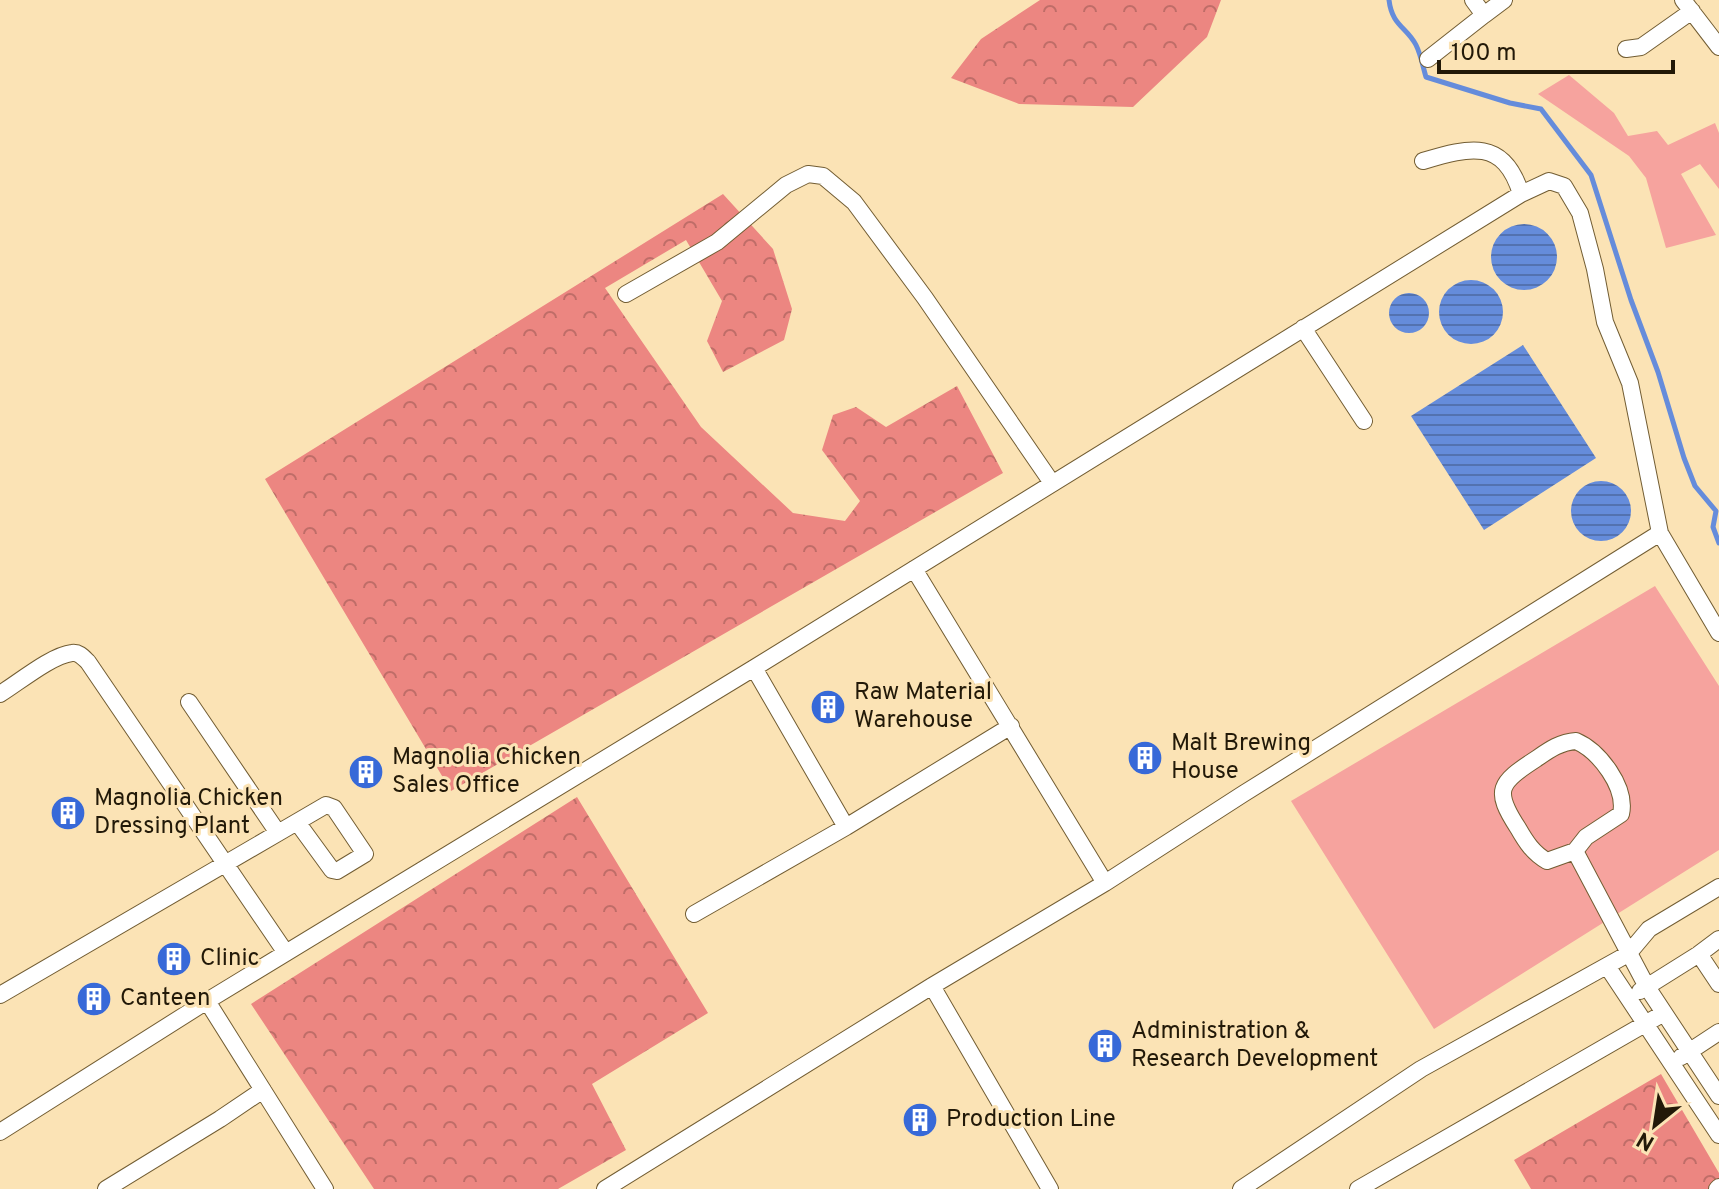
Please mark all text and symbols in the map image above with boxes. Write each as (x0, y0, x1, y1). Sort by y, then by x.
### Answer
scale bar (1439, 24, 1673, 74)
text: 100 m (1451, 39, 1517, 69)
place label: Raw Material Warehouse (854, 678, 992, 736)
building icon: Raw Material Warehouse (809, 688, 847, 726)
place label: Malt Brewing House (1171, 729, 1311, 787)
building icon: Malt Brewing House (1126, 739, 1164, 777)
place label: Magnolia Chicken Sales Office (392, 743, 581, 801)
building icon: Magnolia Chicken Sales Office (347, 753, 385, 791)
place label: Magnolia Chicken Dressing Plant (94, 784, 283, 842)
building icon: Magnolia Chicken Dressing Plant (49, 794, 87, 832)
building icon: Clinic (155, 940, 193, 978)
place label: Clinic (200, 944, 260, 974)
building icon: Canteen (75, 980, 113, 1018)
place label: Canteen (120, 984, 210, 1014)
place label: Administration & Research Development (1131, 1017, 1378, 1075)
building icon: Administration & Research Development (1086, 1027, 1124, 1065)
north arrow (1615, 1085, 1695, 1165)
building icon: Production Line (901, 1101, 939, 1139)
place label: Production Line (946, 1105, 1116, 1135)
text: N (1633, 1125, 1660, 1156)

